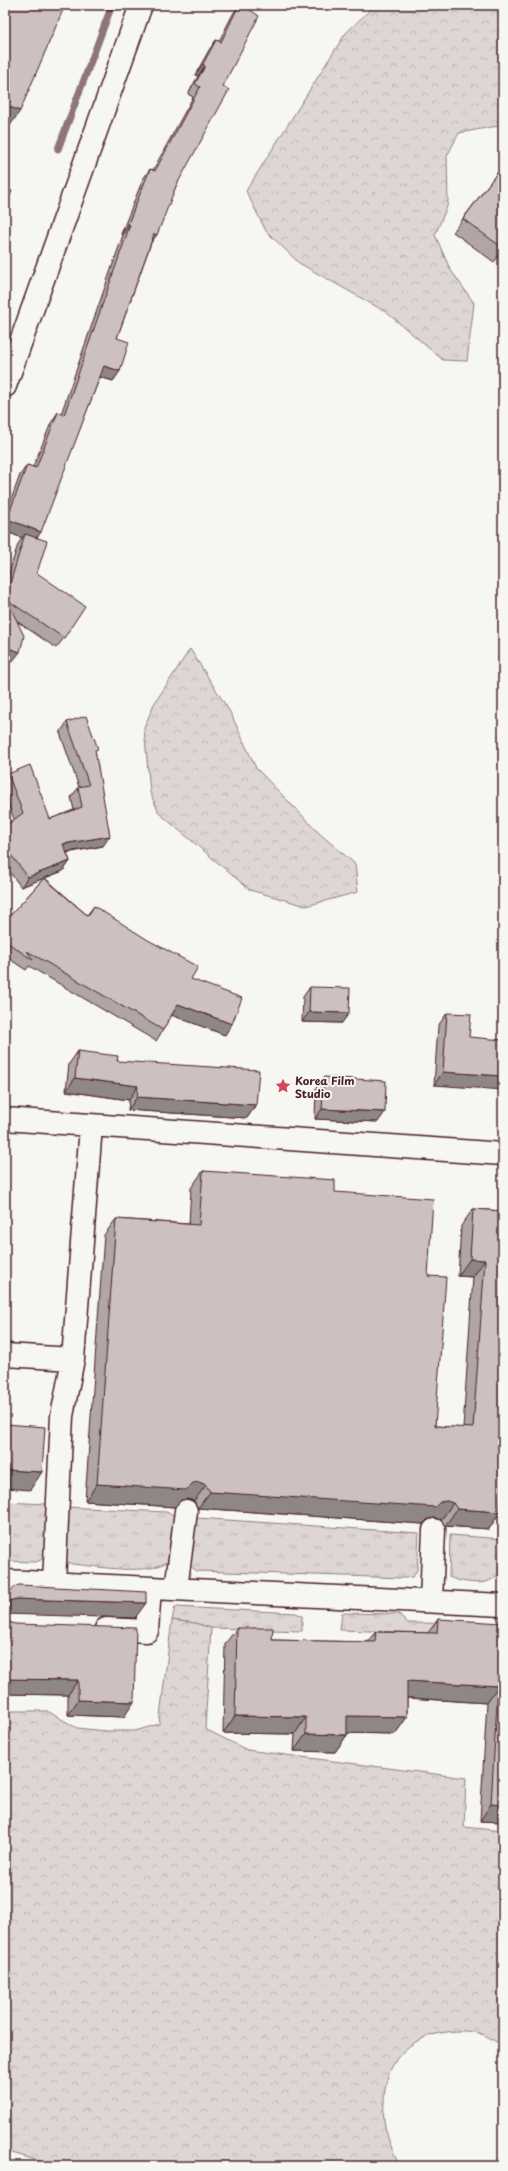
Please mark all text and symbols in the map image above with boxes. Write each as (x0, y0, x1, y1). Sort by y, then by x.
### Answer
place label: Korea Film Studio (295, 1072, 354, 1102)
place icon: Korea Film Studio (274, 1077, 292, 1095)

